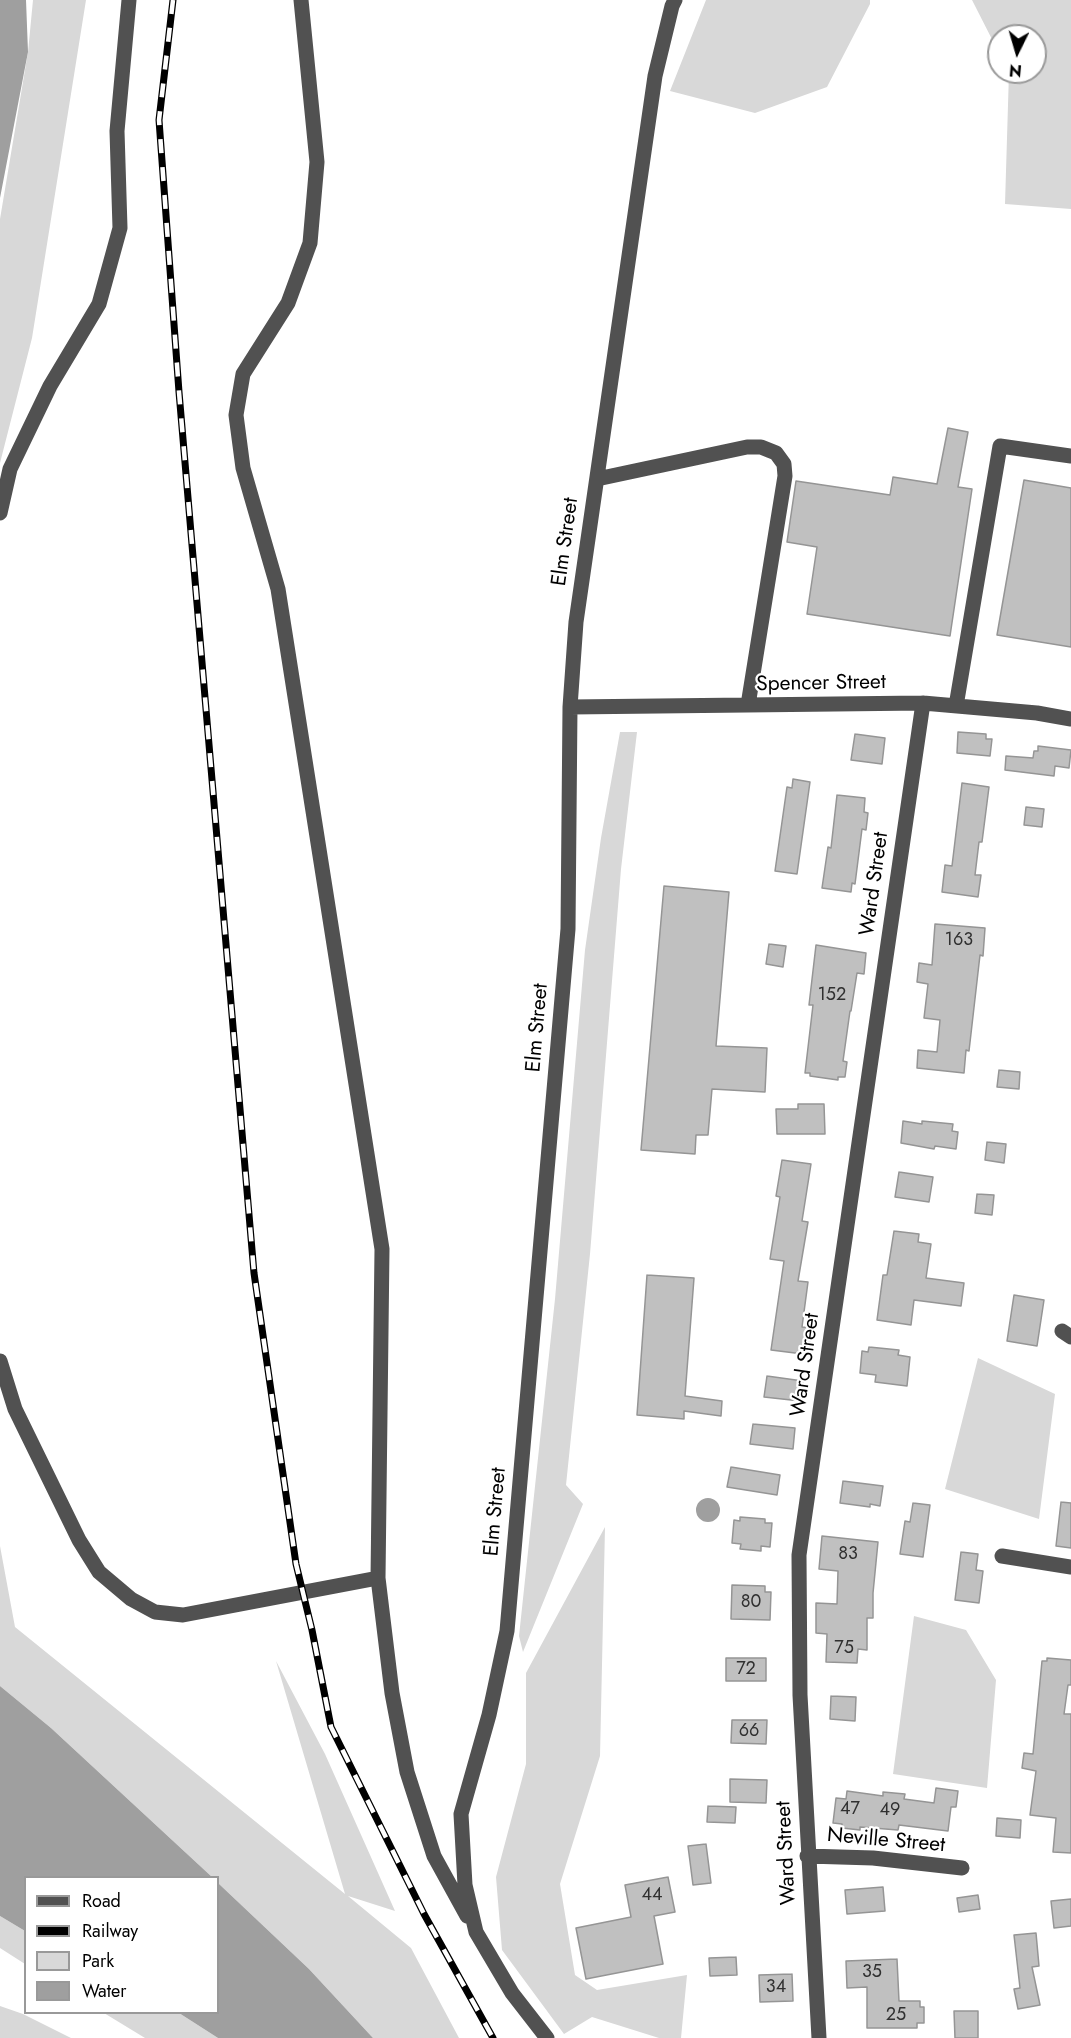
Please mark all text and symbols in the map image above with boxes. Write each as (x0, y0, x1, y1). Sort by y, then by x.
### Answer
north arrow (987, 24, 1047, 84)
text: N (1008, 58, 1023, 82)
street label: Elm Street (547, 496, 585, 588)
street label: Spencer Street (756, 670, 886, 698)
street label: Ward Street (855, 831, 895, 937)
house number: 163 (945, 930, 973, 952)
street label: Elm Street (522, 982, 554, 1074)
house number: 152 (818, 985, 846, 1007)
street label: Ward Street (786, 1312, 826, 1418)
street label: Elm Street (480, 1466, 512, 1558)
house number: 83 (838, 1544, 858, 1566)
house number: 80 (741, 1592, 761, 1614)
house number: 75 (834, 1638, 854, 1660)
house number: 72 (736, 1659, 756, 1681)
house number: 66 (739, 1721, 759, 1743)
house number: 47 (840, 1799, 860, 1821)
street label: Ward Street (772, 1800, 802, 1906)
house number: 49 (880, 1800, 900, 1822)
street label: Neville Street (826, 1823, 946, 1859)
legend (24, 1876, 219, 2014)
house number: 44 (642, 1885, 662, 1907)
text: Road (82, 1888, 121, 1914)
text: Railway (82, 1918, 138, 1944)
text: Park (82, 1948, 114, 1974)
house number: 35 (862, 1962, 882, 1984)
house number: 34 (766, 1977, 786, 1999)
text: Water (82, 1978, 126, 2004)
house number: 25 (886, 2005, 906, 2027)

